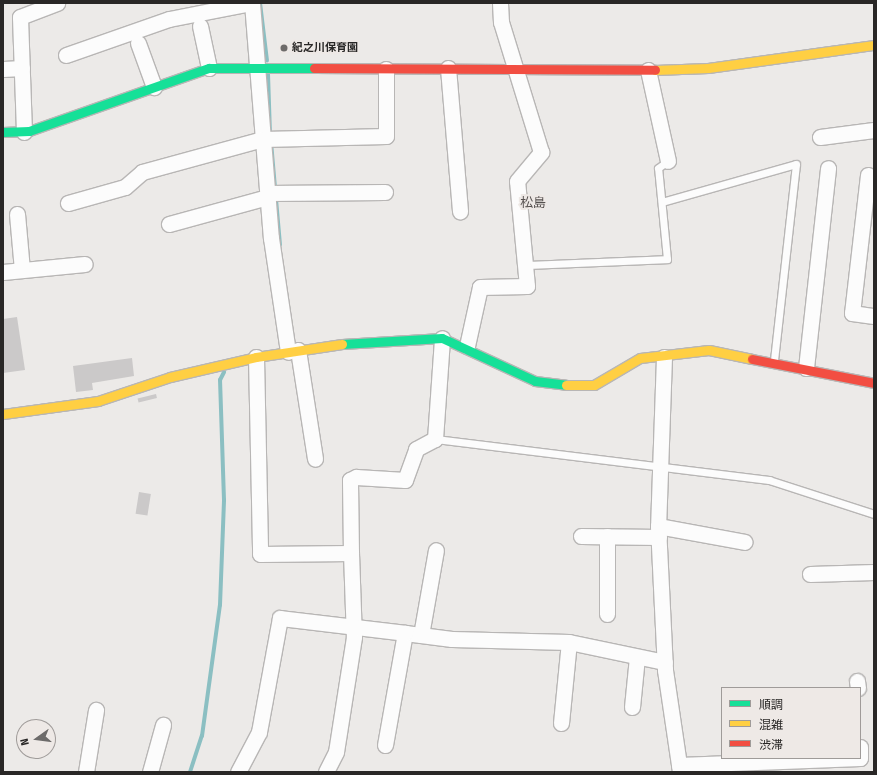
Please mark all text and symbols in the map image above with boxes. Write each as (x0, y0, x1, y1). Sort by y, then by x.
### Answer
place label: 紀之川保育園 (292, 41, 358, 55)
marker: 紀之川保育園 (279, 43, 289, 53)
district label: 松島 (520, 195, 546, 211)
legend (721, 687, 861, 759)
text: 順調 (759, 698, 783, 712)
text: 混雑 (759, 718, 783, 732)
north arrow (16, 719, 56, 759)
text: N (18, 737, 32, 747)
text: 渋滞 (759, 738, 783, 752)

